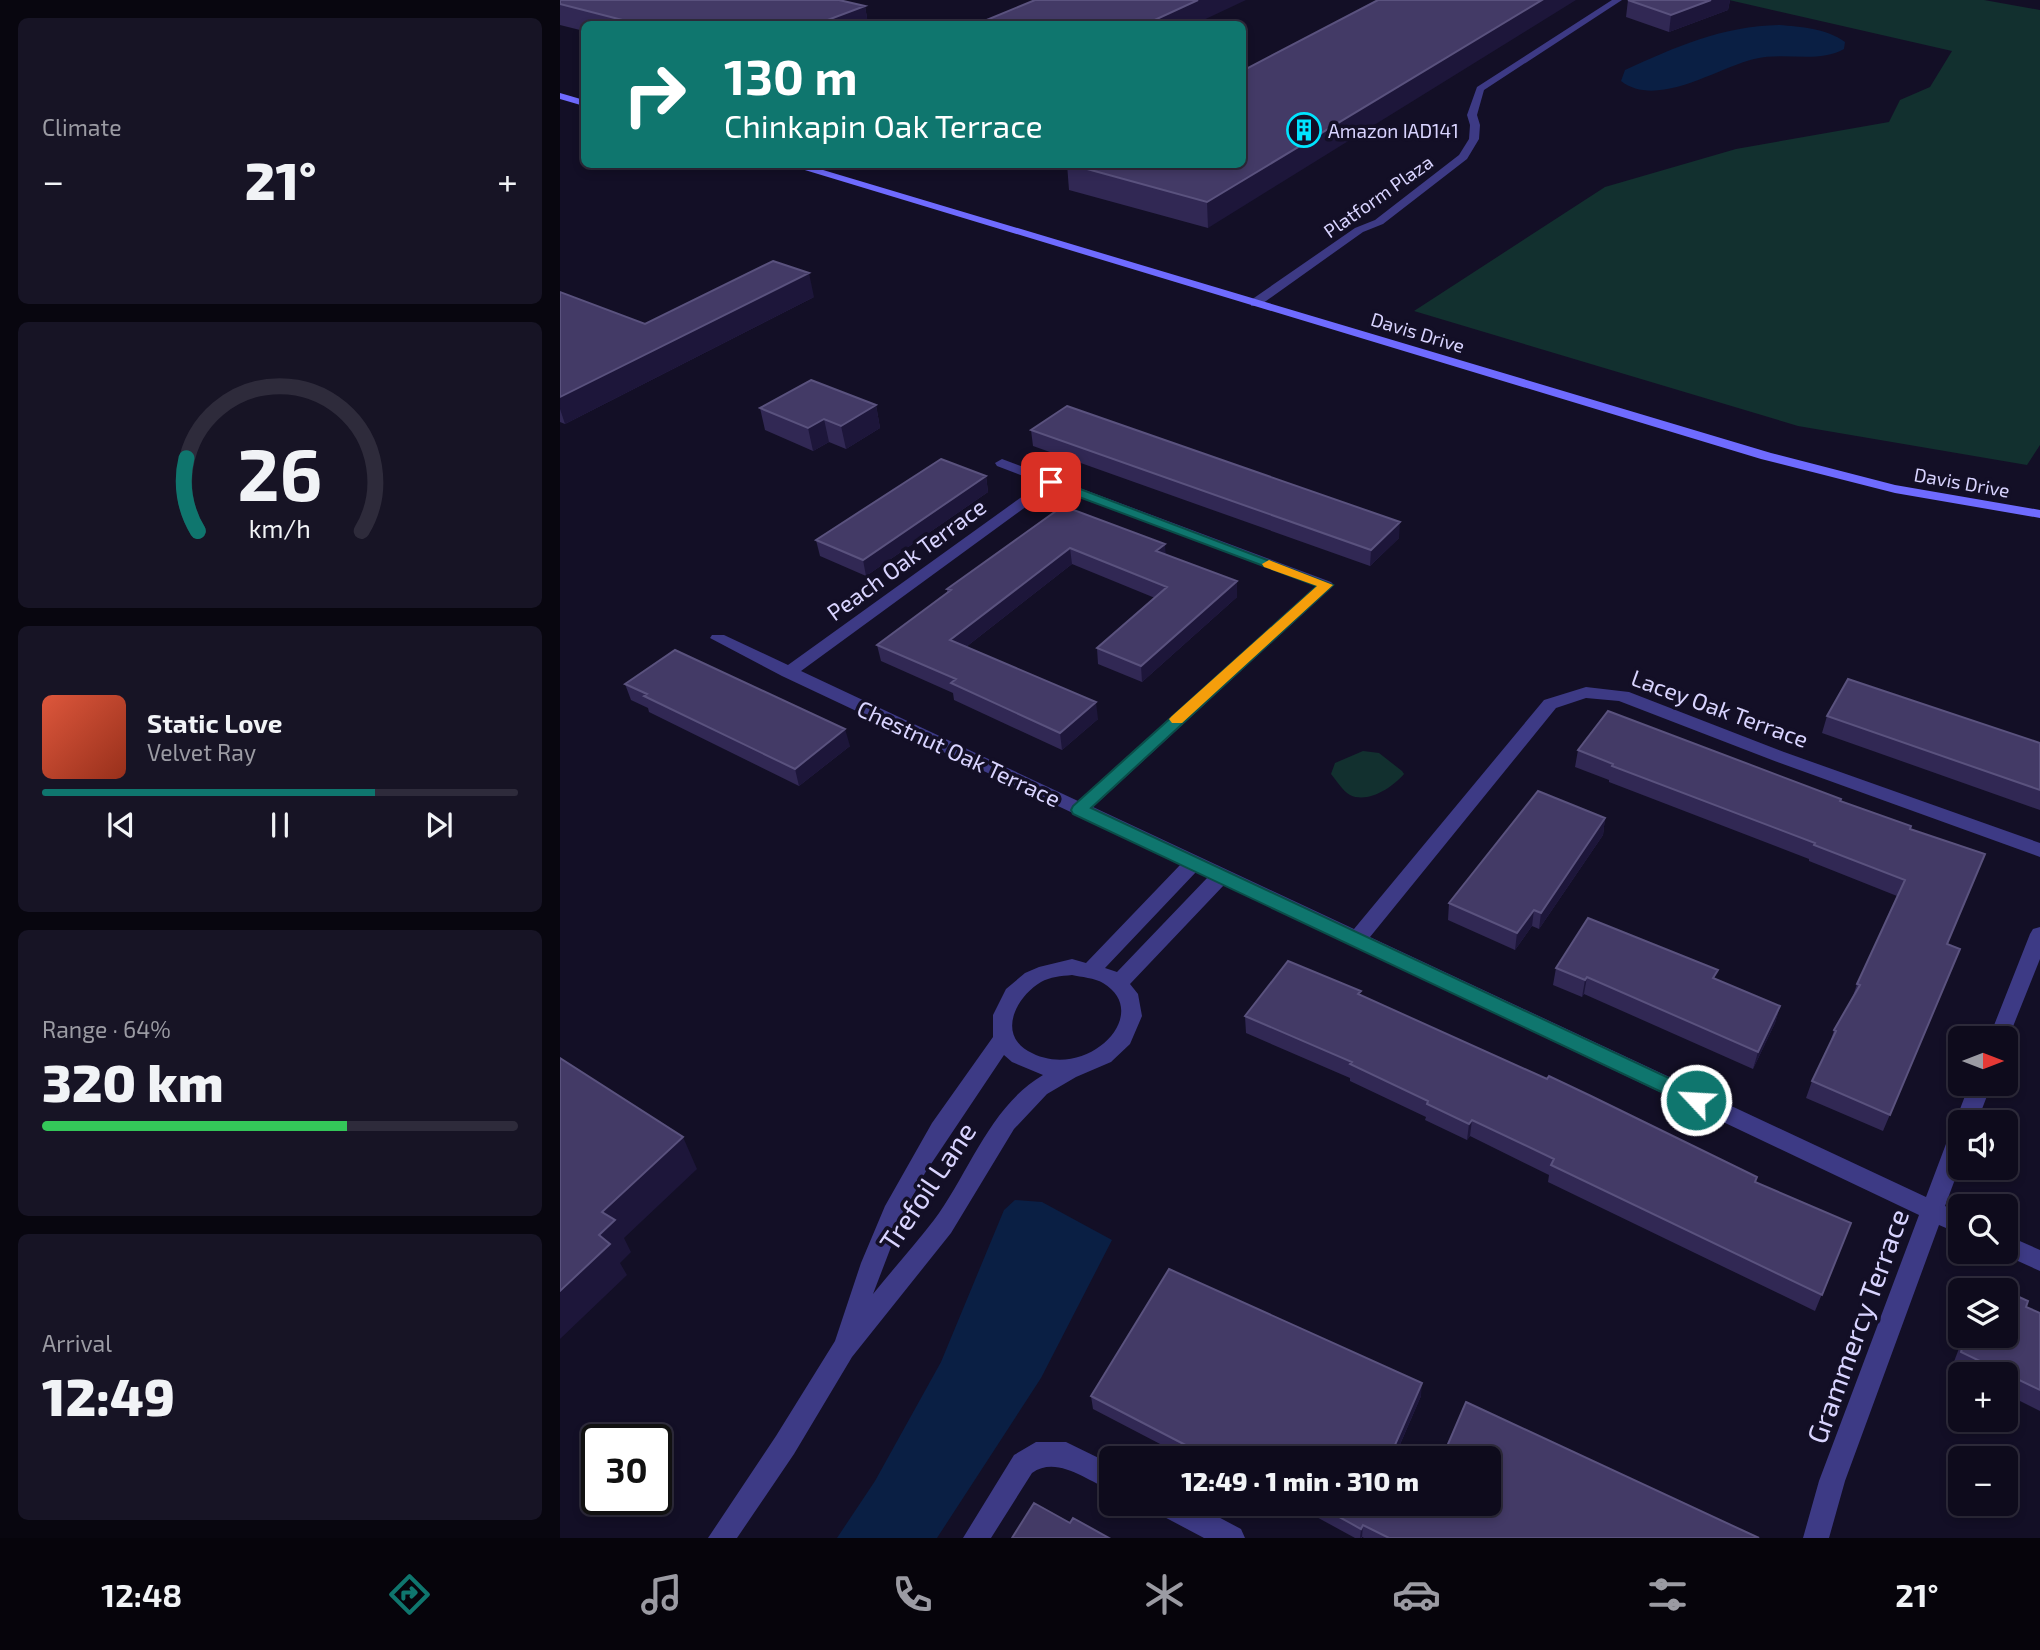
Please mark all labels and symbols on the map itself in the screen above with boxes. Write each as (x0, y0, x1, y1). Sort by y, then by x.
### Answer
building icon: Amazon IAD141 (1285, 111, 1323, 149)
place label: Amazon IAD141 (1328, 119, 1459, 142)
street label: Platform Plaza (1319, 150, 1437, 242)
street label: Davis Drive (1368, 307, 1468, 357)
pin (1021, 452, 1081, 512)
street label: Davis Drive (1912, 462, 2012, 502)
street label: Peach Oak Terrace (821, 492, 991, 626)
street label: Lacey Oak Terrace (1628, 663, 1812, 753)
street label: Chestnut Oak Terrace (853, 694, 1065, 812)
north arrow (1948, 1026, 2018, 1096)
position arrow (1659, 1063, 1733, 1137)
street label: Trefoil Lane (872, 1115, 982, 1257)
street label: Grammercy Terrace (1799, 1204, 1915, 1448)
speed limit sign: 30 (581, 1424, 672, 1515)

